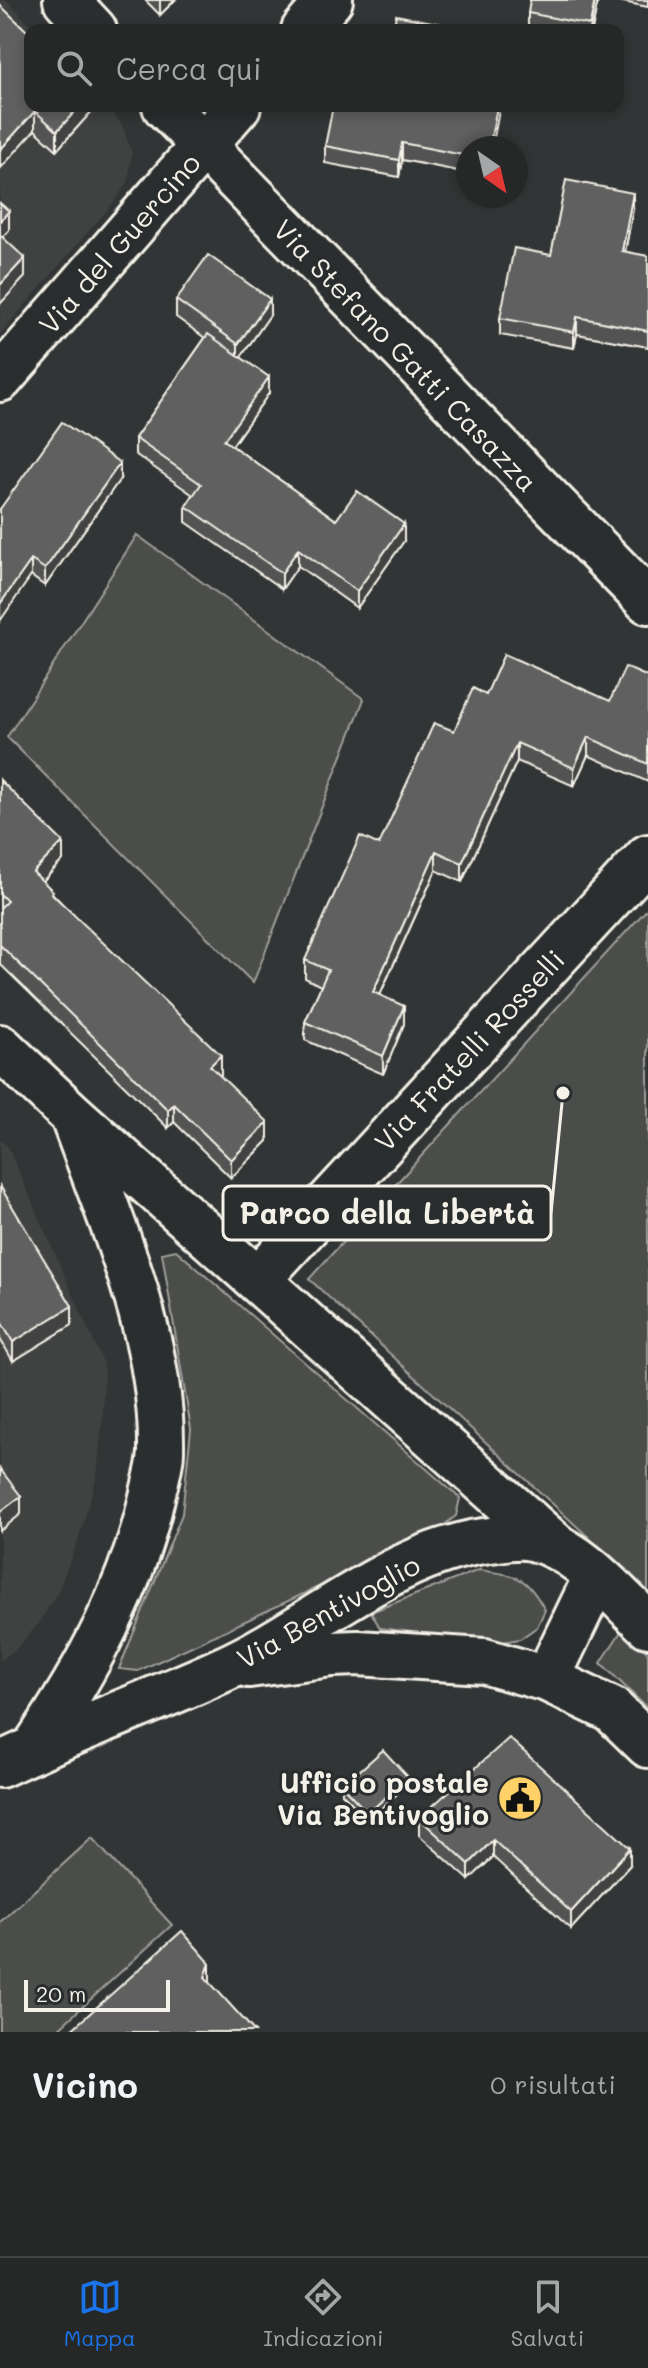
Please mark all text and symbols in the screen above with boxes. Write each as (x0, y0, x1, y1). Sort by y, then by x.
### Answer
search box (24, 24, 624, 112)
icon: search (52, 46, 96, 90)
text: Cerca qui (116, 48, 262, 88)
north arrow (456, 136, 528, 208)
street label: Via del Guercino (30, 145, 208, 341)
street label: Via Stefano Gatti Casazza (266, 211, 546, 499)
street label: Via Fratelli Rosselli (366, 942, 572, 1158)
callout: Parco della Libertà (223, 1186, 551, 1240)
text: Parco della Libertà (239, 1192, 535, 1232)
street label: Via Bentivoglio (230, 1546, 426, 1676)
place label: Ufficio postale Via Bentivoglio (277, 1764, 489, 1832)
public building icon: Ufficio postale Via Bentivoglio (496, 1774, 544, 1822)
scale bar (24, 1976, 170, 2012)
text: 20 m (36, 1979, 86, 2008)
text: Vicino (32, 2062, 138, 2107)
text: 0 risultati (490, 2067, 616, 2101)
tab: Mappa (64, 2275, 136, 2352)
tab: Indicazioni (263, 2275, 383, 2352)
tab: Salvati (511, 2275, 584, 2352)

